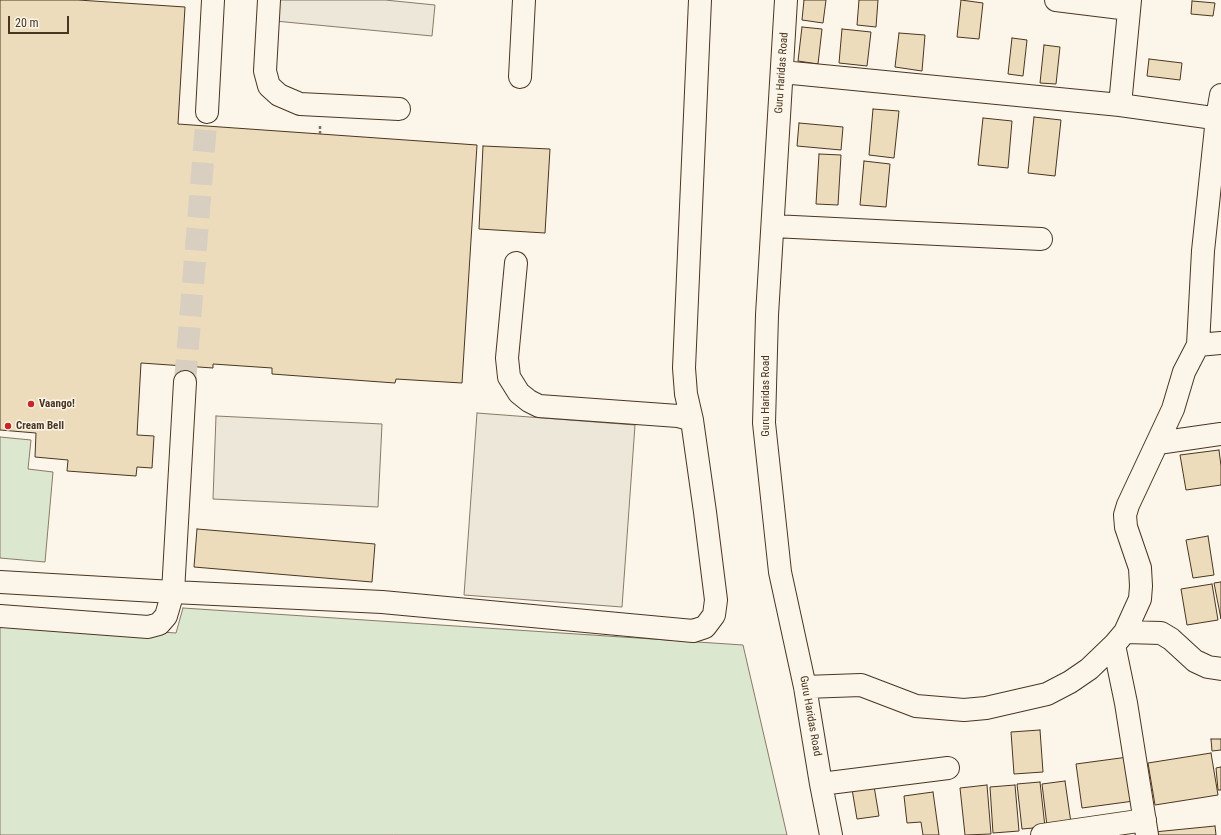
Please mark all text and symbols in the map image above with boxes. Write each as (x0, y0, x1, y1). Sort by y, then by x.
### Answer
scale bar (10, 8, 71, 34)
text: 20 m (15, 16, 39, 30)
street label: Guru Haridas Road (773, 32, 791, 114)
street label: Guru Haridas Road (759, 355, 773, 437)
place label: Vaango! (39, 397, 75, 411)
marker: Vaango! (26, 399, 36, 409)
place label: Cream Bell (16, 419, 64, 433)
marker: Cream Bell (3, 421, 13, 431)
street label: Guru Haridas Road (796, 675, 824, 757)

